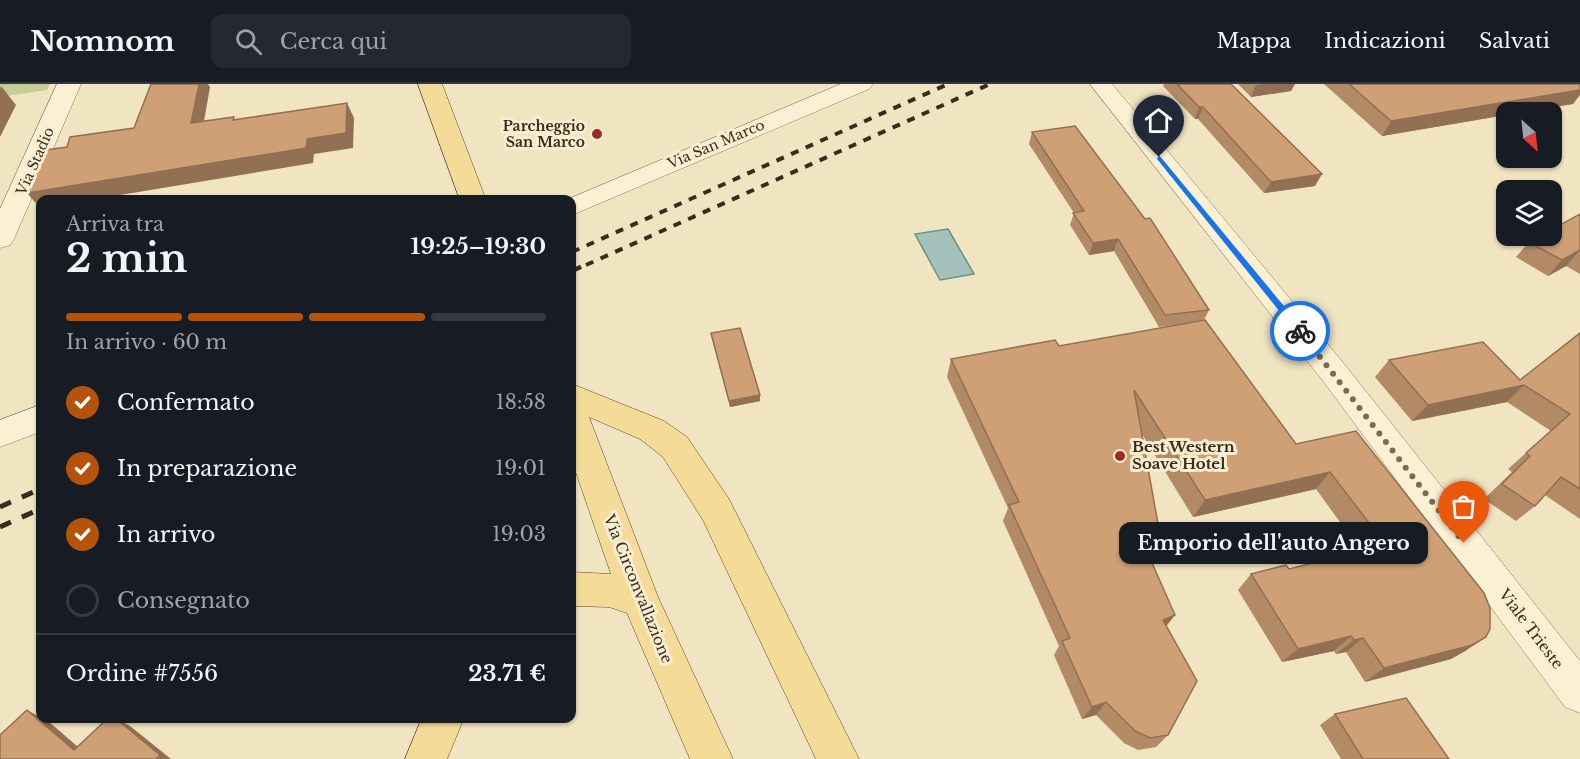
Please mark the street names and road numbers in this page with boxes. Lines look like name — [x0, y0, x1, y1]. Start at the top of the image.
street label: Via San Marco — [664, 115, 767, 173]
street label: Via Stadio — [12, 124, 58, 199]
street label: Via Circonvallazione — [600, 511, 677, 666]
street label: Viale Trieste — [1495, 584, 1568, 672]

